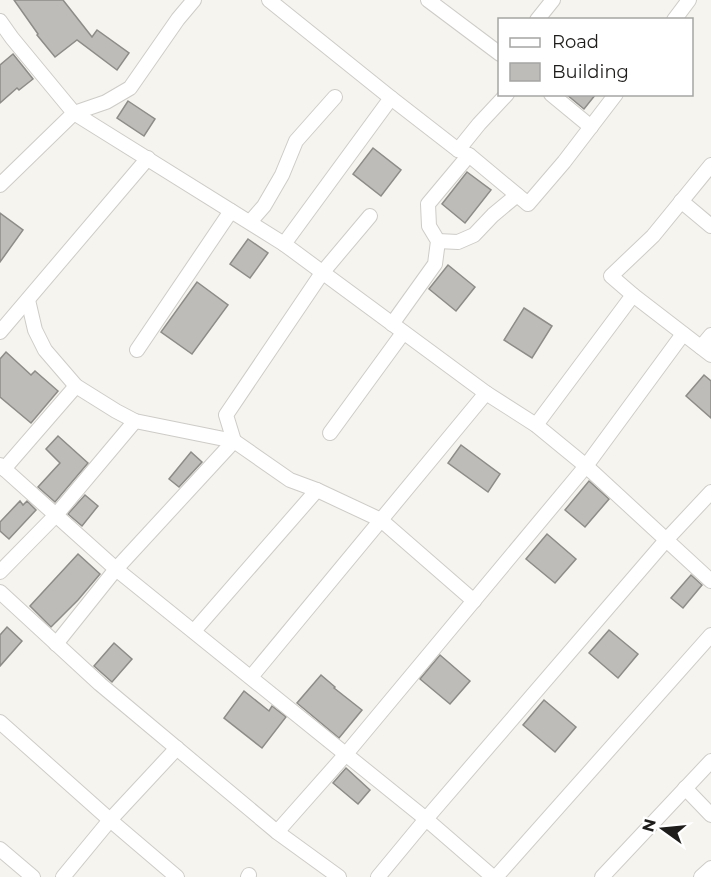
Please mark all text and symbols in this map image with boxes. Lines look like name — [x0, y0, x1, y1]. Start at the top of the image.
legend — [498, 18, 693, 96]
text: Road — [552, 31, 599, 53]
text: Building — [552, 61, 629, 83]
north arrow — [633, 799, 693, 859]
text: N — [638, 817, 660, 834]

